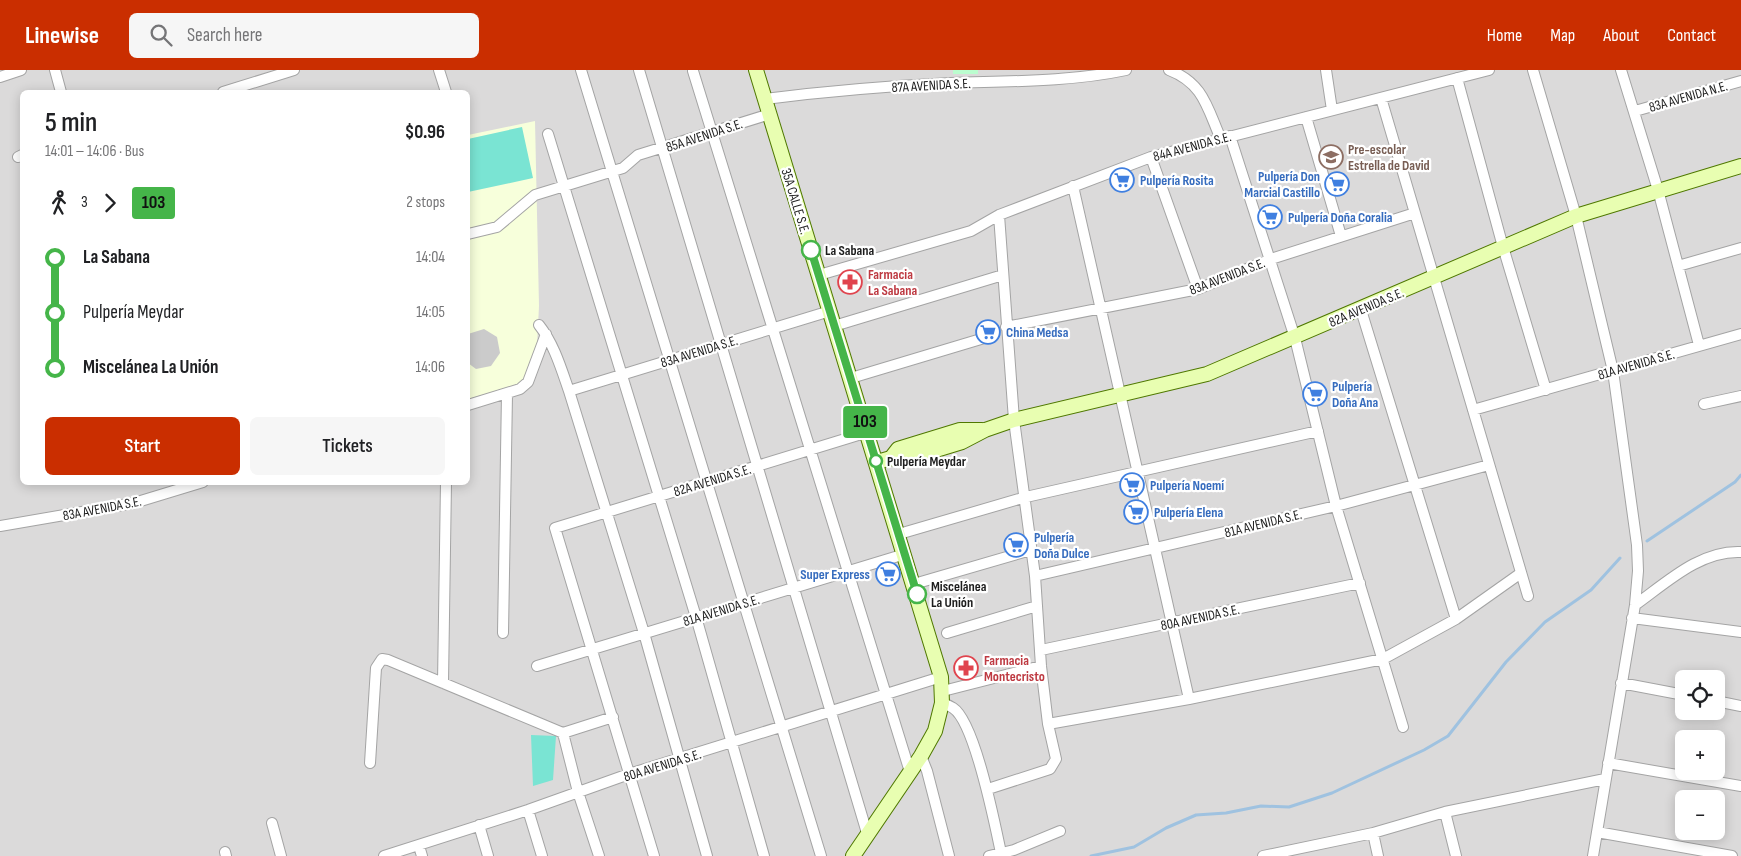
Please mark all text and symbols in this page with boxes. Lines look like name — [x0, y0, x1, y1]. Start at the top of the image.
search box — [129, 13, 479, 58]
text: Linewise — [25, 21, 99, 50]
icon: search — [147, 21, 175, 49]
text: Search here — [187, 24, 263, 47]
text: Home — [1487, 25, 1522, 46]
text: Map — [1550, 25, 1575, 46]
text: About — [1603, 25, 1639, 46]
text: Contact — [1667, 25, 1716, 46]
street label: 87A AVENIDA S.E. — [891, 75, 971, 96]
street label: 83A AVENIDA N.E. — [1647, 77, 1729, 116]
text: 5 min — [45, 106, 97, 139]
street label: 85A AVENIDA S.E. — [664, 115, 745, 156]
text: $0.96 — [405, 121, 445, 144]
street label: 84A AVENIDA S.E. — [1151, 128, 1233, 165]
place label: Pre-escolar Estrella de David — [1348, 141, 1430, 174]
text: 14:01 – 14:06 · Bus — [45, 142, 144, 161]
school or university icon: Pre-escolar Estrella de David — [1318, 144, 1344, 170]
street label: 35A CALLE S.E. — [777, 166, 814, 236]
supermarket icon: Pulpería Rosita — [1109, 167, 1135, 193]
place label: Pulpería Don Marcial Castillo — [1244, 168, 1320, 201]
supermarket icon: Pulpería Don Marcial Castillo — [1324, 171, 1350, 197]
place label: Pulpería Rosita — [1140, 172, 1214, 189]
icon: walk — [45, 189, 73, 217]
icon: forward — [96, 189, 124, 217]
text: 103 — [142, 192, 165, 213]
text: 3 — [81, 193, 88, 212]
text: 2 stops — [406, 193, 445, 212]
supermarket icon: Pulpería Doña Coralia — [1257, 204, 1283, 230]
place label: Pulpería Doña Coralia — [1288, 209, 1393, 226]
marker: La Sabana — [801, 240, 821, 260]
place label: La Sabana — [825, 242, 875, 259]
text: La Sabana — [83, 246, 150, 269]
text: 14:04 — [416, 248, 445, 267]
street label: 83A AVENIDA S.E. — [1187, 254, 1267, 299]
place label: Farmacia La Sabana — [868, 266, 918, 299]
pharmacy icon: Farmacia La Sabana — [837, 269, 863, 295]
street label: 82A AVENIDA S.E. — [1326, 284, 1406, 331]
text: Pulpería Meydar — [83, 301, 184, 324]
text: 14:05 — [416, 303, 445, 322]
supermarket icon: China Medsa — [975, 319, 1001, 345]
place label: China Medsa — [1006, 324, 1069, 341]
street label: 83A AVENIDA S.E. — [658, 332, 740, 371]
street label: 81A AVENIDA S.E. — [1596, 345, 1676, 384]
text: Miscelánea La Unión — [83, 356, 218, 379]
text: 14:06 — [416, 358, 445, 377]
place label: Pulpería Doña Ana — [1332, 378, 1379, 411]
supermarket icon: Pulpería Doña Ana — [1302, 381, 1328, 407]
line badge: 103 — [836, 406, 894, 438]
text: 103 — [853, 411, 877, 432]
button: Start — [45, 417, 240, 475]
button: Tickets — [250, 417, 445, 475]
place label: Pulpería Meydar — [887, 453, 967, 470]
marker: Pulpería Meydar — [869, 454, 883, 468]
street label: 82A AVENIDA S.E. — [671, 461, 753, 500]
supermarket icon: Pulpería Noemí — [1119, 472, 1145, 498]
place label: Pulpería Noemí — [1150, 477, 1224, 494]
street label: 83A AVENIDA S.E. — [61, 493, 143, 524]
supermarket icon: Pulpería Elena — [1123, 499, 1149, 525]
place label: Pulpería Elena — [1154, 504, 1224, 521]
street label: 81A AVENIDA S.E. — [1223, 506, 1304, 541]
place label: Pulpería Doña Dulce — [1034, 529, 1090, 562]
supermarket icon: Pulpería Doña Dulce — [1003, 532, 1029, 558]
supermarket icon: Super Express — [875, 561, 901, 587]
place label: Super Express — [800, 566, 870, 583]
place label: Miscelánea La Unión — [931, 578, 987, 611]
marker: Miscelánea La Unión — [907, 584, 927, 604]
street label: 81A AVENIDA S.E. — [681, 591, 761, 630]
street label: 80A AVENIDA S.E. — [1159, 601, 1241, 634]
place label: Farmacia Montecristo — [984, 652, 1045, 685]
pharmacy icon: Farmacia Montecristo — [953, 655, 979, 681]
map controls — [1675, 670, 1725, 840]
button: locate — [1675, 670, 1725, 720]
button: + — [1675, 730, 1725, 780]
street label: 80A AVENIDA S.E. — [621, 746, 703, 785]
button: − — [1675, 790, 1725, 840]

